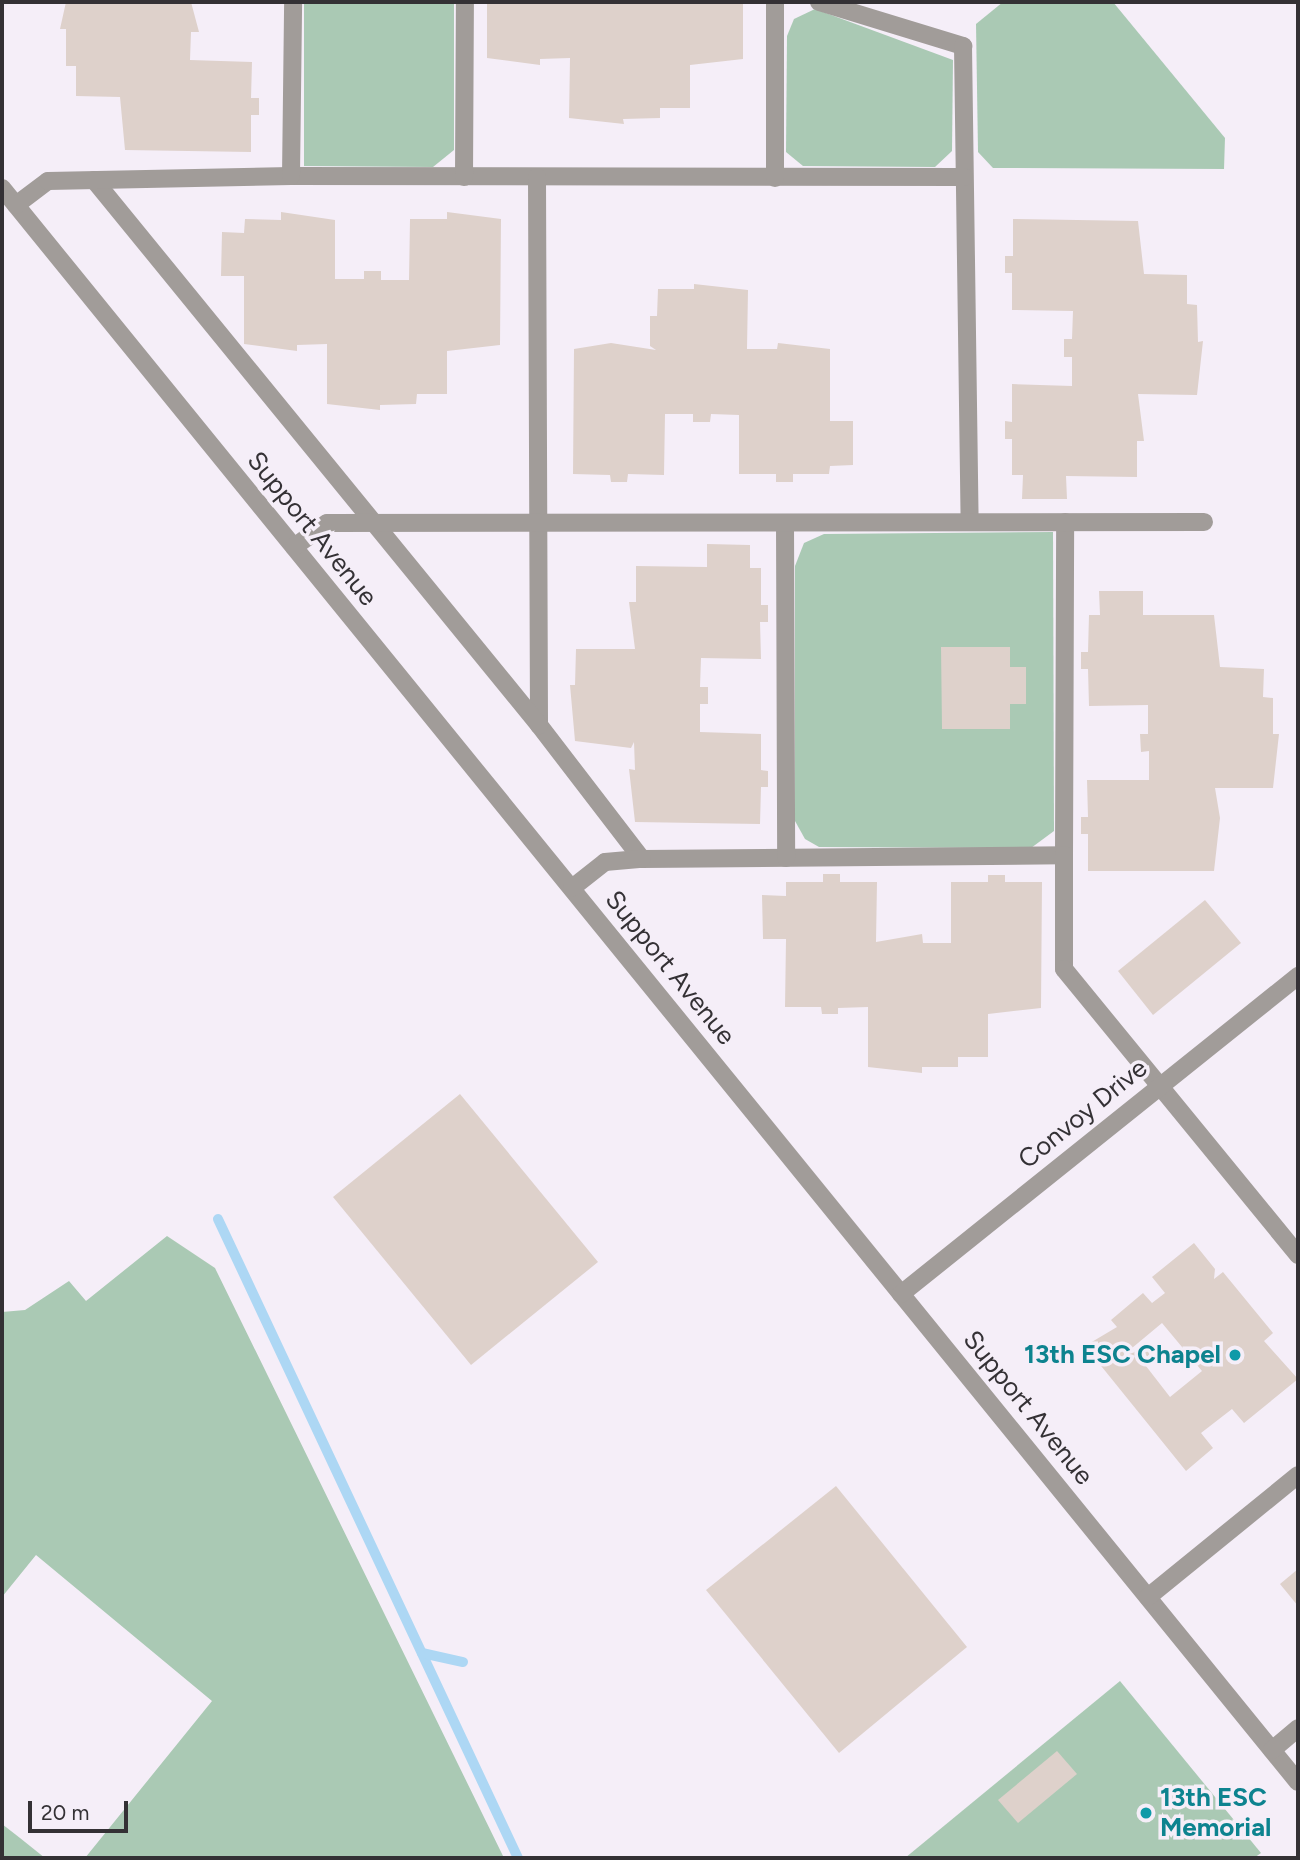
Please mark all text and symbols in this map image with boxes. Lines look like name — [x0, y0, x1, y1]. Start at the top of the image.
street label: Support Avenue — [240, 446, 384, 612]
street label: Support Avenue — [598, 885, 742, 1051]
street label: Convoy Drive — [1012, 1053, 1154, 1175]
street label: Support Avenue — [956, 1325, 1100, 1491]
place label: 13th ESC Chapel — [1024, 1339, 1221, 1371]
marker: 13th ESC Chapel — [1227, 1347, 1243, 1363]
place label: 13th ESC Memorial — [1160, 1782, 1271, 1843]
scale bar — [32, 1786, 131, 1830]
text: 20 m — [41, 1800, 89, 1825]
marker: 13th ESC Memorial — [1138, 1805, 1154, 1821]

